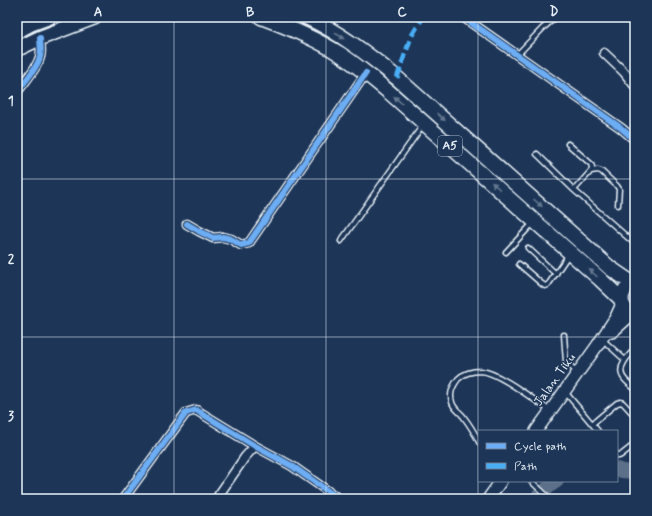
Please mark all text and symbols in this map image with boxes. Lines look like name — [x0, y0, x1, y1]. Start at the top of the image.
text: A — [94, 4, 102, 21]
text: B — [246, 4, 255, 21]
text: C — [397, 4, 407, 21]
text: D — [550, 4, 559, 21]
one-way arrow — [334, 32, 346, 39]
text: 1 — [8, 93, 14, 110]
one-way arrow — [394, 96, 403, 105]
one-way arrow — [436, 112, 446, 122]
road number: A5 — [438, 136, 462, 156]
one-way arrow — [490, 182, 501, 191]
one-way arrow — [533, 199, 543, 208]
text: 2 — [8, 251, 15, 268]
one-way arrow — [588, 268, 598, 277]
street label: Jalan Tiku — [530, 350, 580, 410]
text: 3 — [8, 408, 14, 425]
legend — [478, 430, 618, 482]
text: Cycle path — [514, 439, 566, 455]
text: Path — [514, 459, 537, 475]

